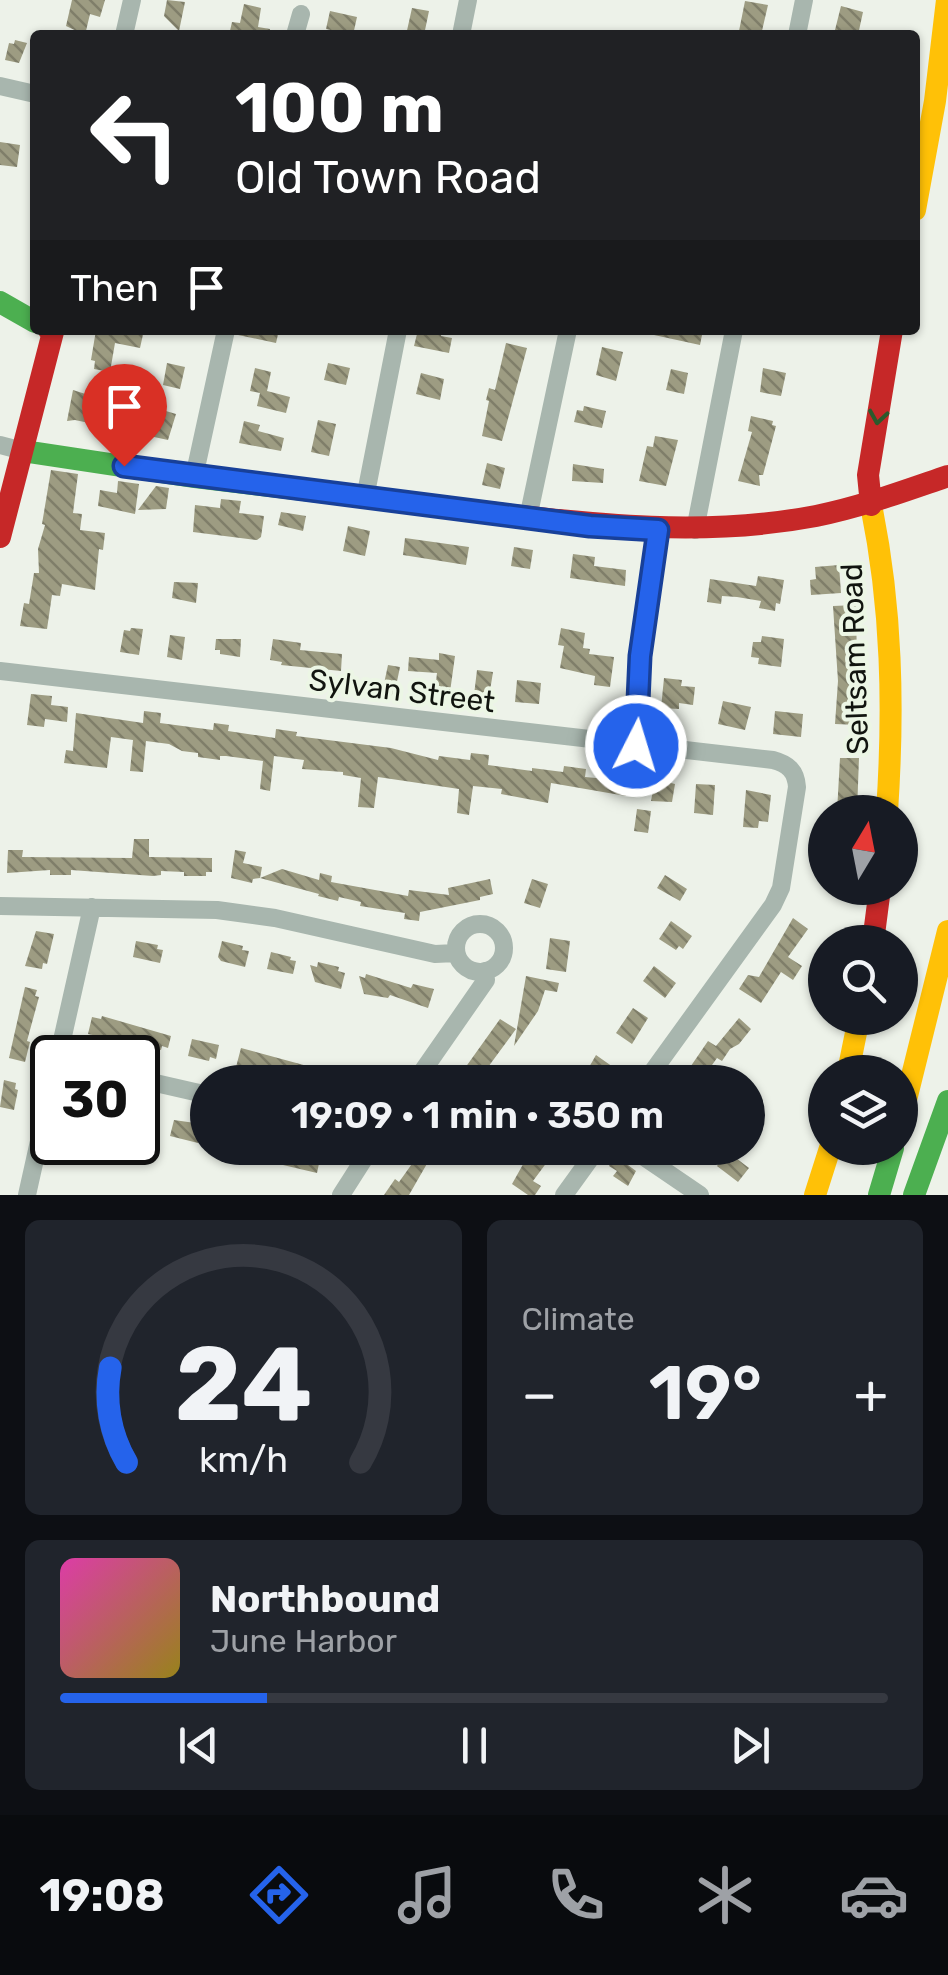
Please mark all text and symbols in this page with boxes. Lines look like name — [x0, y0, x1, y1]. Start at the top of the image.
text: 100 m — [235, 67, 444, 150]
icon: left — [70, 70, 200, 200]
text: Old Town Road — [235, 151, 541, 204]
icon: arrive — [179, 260, 234, 315]
text: Then — [70, 265, 159, 311]
pin — [82, 364, 167, 467]
icon: arrive — [97, 379, 152, 434]
one-way arrow — [868, 409, 889, 426]
street label: Seltsam Road — [834, 563, 876, 755]
street label: Sylvan Street — [307, 662, 497, 720]
position arrow — [584, 694, 688, 798]
north arrow — [808, 795, 918, 905]
map controls — [808, 795, 918, 1165]
button: search — [808, 925, 918, 1035]
speed limit sign: 30 — [30, 1035, 160, 1165]
button: layers — [808, 1055, 918, 1165]
text: 19:09 · 1 min · 350 m — [291, 1092, 664, 1138]
text: Climate — [522, 1300, 635, 1338]
text: 24 — [174, 1323, 312, 1446]
text: 19° — [649, 1349, 762, 1438]
text: − — [522, 1362, 557, 1427]
text: + — [854, 1362, 888, 1427]
text: km/h — [199, 1439, 288, 1481]
text: Northbound — [210, 1576, 440, 1622]
text: June Harbor — [210, 1622, 397, 1660]
icon: previous — [171, 1718, 226, 1773]
icon: pause — [447, 1718, 502, 1773]
icon: next — [723, 1718, 778, 1773]
icon: directions — [244, 1860, 314, 1930]
icon: music — [392, 1860, 462, 1930]
icon: phone — [541, 1860, 611, 1930]
icon: climate — [690, 1860, 760, 1930]
icon: car — [839, 1860, 909, 1930]
text: 19:08 — [39, 1869, 165, 1922]

